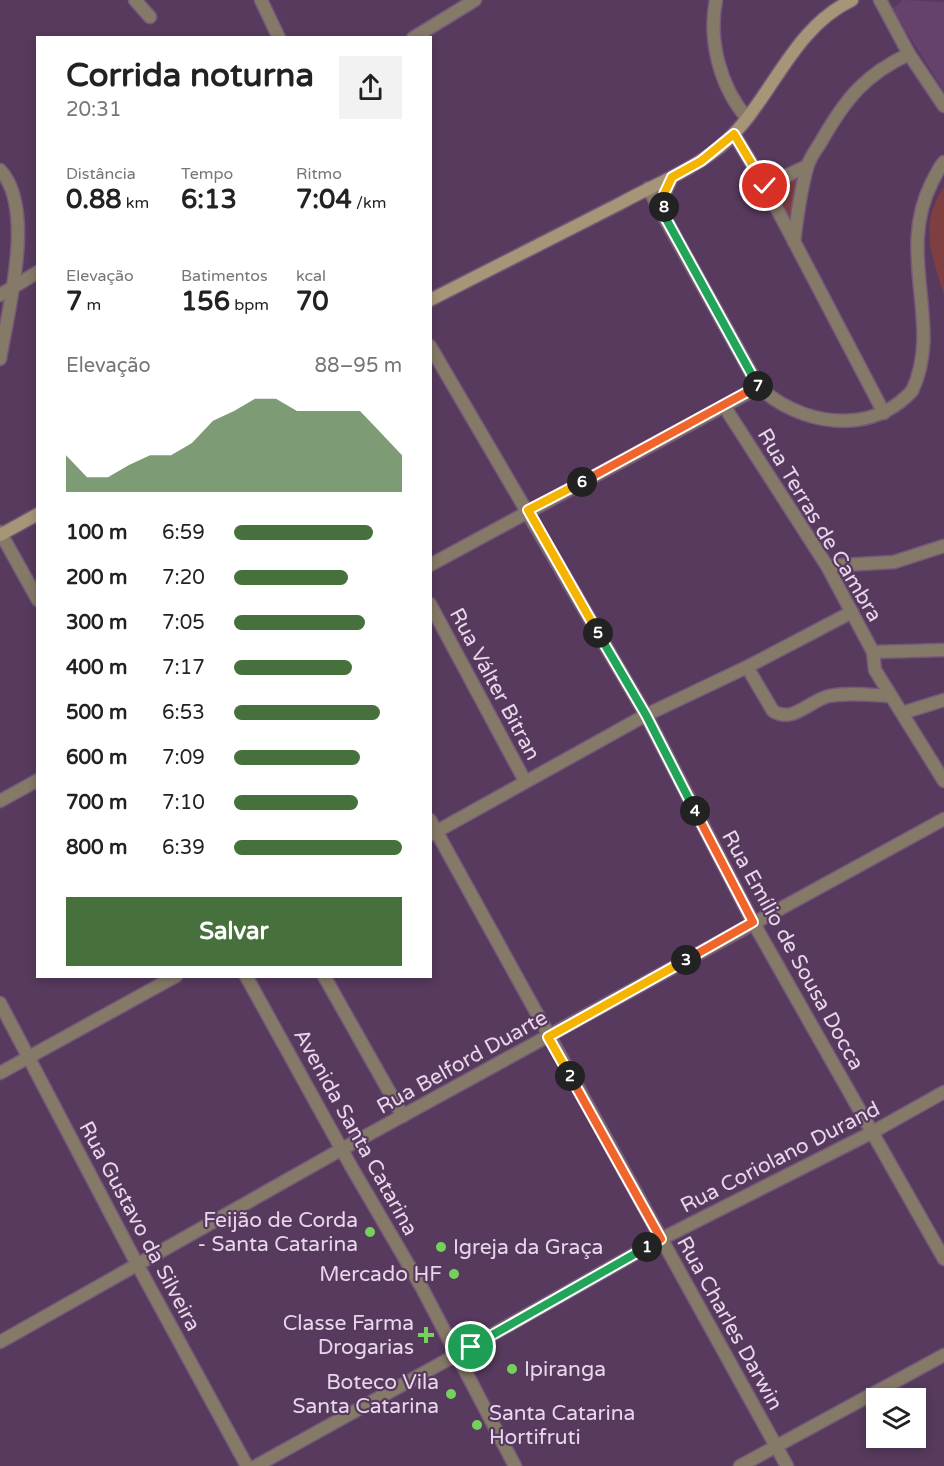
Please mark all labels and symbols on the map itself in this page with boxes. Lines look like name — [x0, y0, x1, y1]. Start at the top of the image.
pin — [739, 160, 790, 211]
pin: 8 — [649, 192, 679, 222]
pin: 7 — [743, 371, 773, 401]
street label: Rua Terras de Cambra — [752, 424, 887, 626]
pin: 6 — [567, 467, 597, 497]
street label: Rua Válter Bitran — [444, 604, 545, 765]
pin: 5 — [583, 618, 613, 648]
pin: 4 — [680, 796, 710, 826]
street label: Rua Emílio de Sousa Docca — [716, 826, 869, 1074]
pin: 3 — [671, 945, 701, 975]
street label: Rua Belford Duarte — [373, 1005, 552, 1120]
street label: Avenida Santa Catarina — [288, 1024, 423, 1240]
pin: 2 — [555, 1061, 585, 1091]
street label: Rua Coriolano Durand — [676, 1096, 884, 1219]
street label: Rua Gustavo da Silveira — [74, 1117, 206, 1335]
place label: Feijão de Corda - Santa Catarina — [198, 1208, 358, 1257]
marker: Feijão de Corda - Santa Catarina — [363, 1225, 377, 1239]
pin: 1 — [632, 1232, 662, 1262]
street label: Rua Charles Darwin — [671, 1232, 788, 1415]
place label: Igreja da Graça — [453, 1235, 603, 1260]
marker: Igreja da Graça — [434, 1240, 448, 1254]
place label: Mercado HF — [319, 1262, 442, 1287]
marker: Mercado HF — [447, 1267, 461, 1281]
place label: Classe Farma Drogarias — [283, 1311, 414, 1360]
pin — [445, 1321, 496, 1372]
marker: Classe Farma Drogarias — [419, 1328, 433, 1342]
place label: Ipiranga — [524, 1357, 606, 1382]
marker: Ipiranga — [505, 1362, 519, 1376]
place label: Boteco Vila Santa Catarina — [293, 1370, 439, 1419]
marker: Boteco Vila Santa Catarina — [444, 1387, 458, 1401]
place label: Santa Catarina Hortifruti — [489, 1401, 635, 1450]
marker: Santa Catarina Hortifruti — [470, 1418, 484, 1432]

